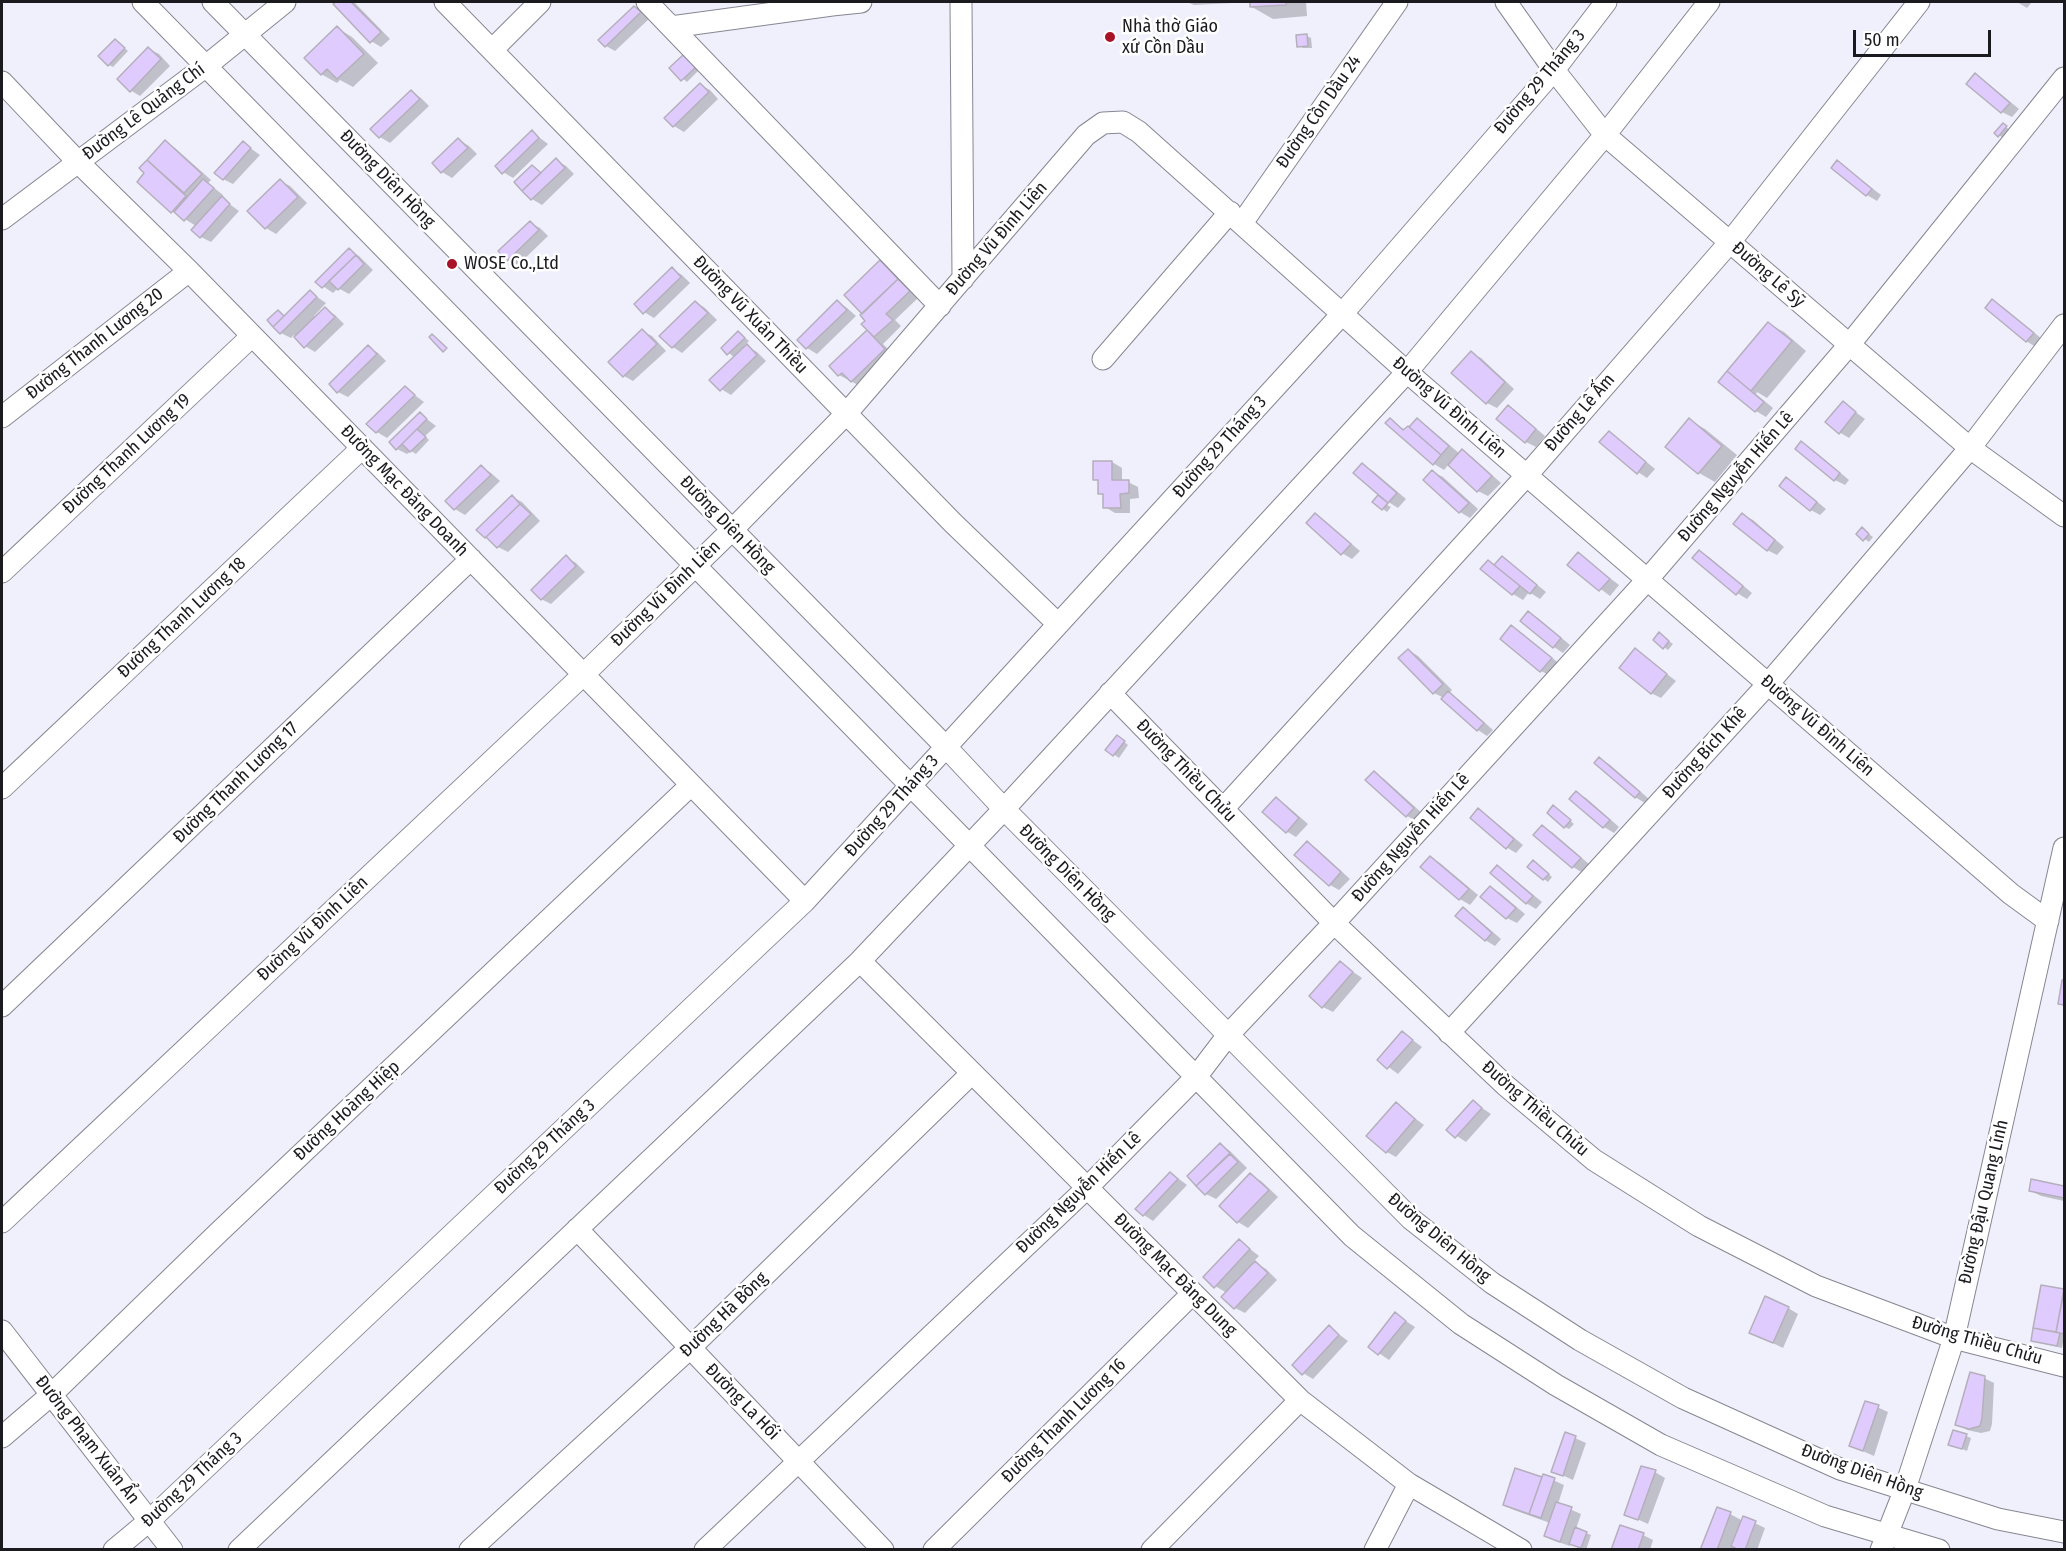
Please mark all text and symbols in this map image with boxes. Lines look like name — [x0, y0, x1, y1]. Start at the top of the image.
place label: Nhà thờ Giáo xứ Cồn Dầu — [1122, 16, 1218, 58]
scale bar — [1856, 18, 1994, 56]
street label: Đường 29 Tháng 3 — [1490, 25, 1590, 139]
text: 50 m — [1864, 29, 1900, 51]
marker: Nhà thờ Giáo xứ Cồn Dầu — [1103, 30, 1117, 44]
street label: Đường Cồn Dầu 24 — [1272, 51, 1366, 173]
street label: Đường Lê Quảng Chí — [79, 59, 209, 165]
street label: Đường Diên Hồng — [335, 125, 439, 233]
street label: Đường Vũ Đình Liên — [942, 178, 1052, 300]
street label: Đường Lê Sỹ — [1727, 237, 1809, 313]
street label: Đường Vũ Xuân Thiều — [688, 251, 812, 379]
place label: WOSE Co.,Ltd — [464, 253, 559, 275]
marker: WOSE Co.,Ltd — [445, 257, 459, 271]
street label: Đường Thanh Lương 20 — [22, 284, 168, 404]
street label: Đường Vũ Đình Liên — [1388, 353, 1510, 463]
street label: Đường Lê Ấm — [1540, 370, 1620, 456]
street label: Đường Thanh Lương 19 — [59, 389, 195, 519]
street label: Đường 29 Tháng 3 — [1169, 392, 1271, 502]
street label: Đường Nguyễn Hiến Lê — [1673, 407, 1799, 547]
street label: Đường Mạc Đăng Doanh — [336, 421, 472, 561]
street label: Đường Diên Hồng — [675, 471, 779, 579]
street label: Đường Vũ Đình Liên — [607, 536, 725, 652]
street label: Đường Thanh Lương 18 — [113, 553, 251, 683]
street label: Đường Vũ Đình Liên — [1756, 671, 1878, 781]
street label: Đường Bích Khê — [1658, 703, 1752, 803]
street label: Đường Thiều Chửu — [1131, 715, 1241, 827]
street label: Đường Thanh Lương 17 — [169, 718, 303, 848]
street label: Đường 29 Tháng 3 — [841, 751, 943, 861]
street label: Đường Nguyễn Hiến Lê — [1347, 769, 1475, 907]
street label: Đường Diên Hồng — [1014, 820, 1120, 926]
street label: Đường Vũ Đình Liên — [253, 872, 373, 986]
street label: Đường Hoàng Hiệp — [289, 1056, 405, 1166]
street label: Đường Thiều Chửu — [1477, 1057, 1593, 1161]
street label: Đường 29 Tháng 3 — [490, 1095, 600, 1199]
street label: Đường Đậu Quang Lĩnh — [1955, 1118, 2013, 1286]
street label: Đường Nguyễn Hiến Lê — [1012, 1128, 1146, 1258]
street label: Đường Diên Hồng — [1383, 1189, 1495, 1287]
street label: Đường Mạc Đăng Dung — [1109, 1209, 1241, 1341]
street label: Đường Hà Bồng — [676, 1268, 772, 1362]
street label: Đường Thiều Chửu — [1909, 1312, 2045, 1370]
street label: Đường Thanh Lương 16 — [997, 1354, 1131, 1488]
street label: Đường La Hối — [700, 1359, 784, 1445]
street label: Đường Phạm Xuân Ẩn — [30, 1371, 144, 1509]
street label: Đường 29 Tháng 3 — [137, 1428, 247, 1532]
street label: Đường Diên Hồng — [1798, 1440, 1926, 1504]

